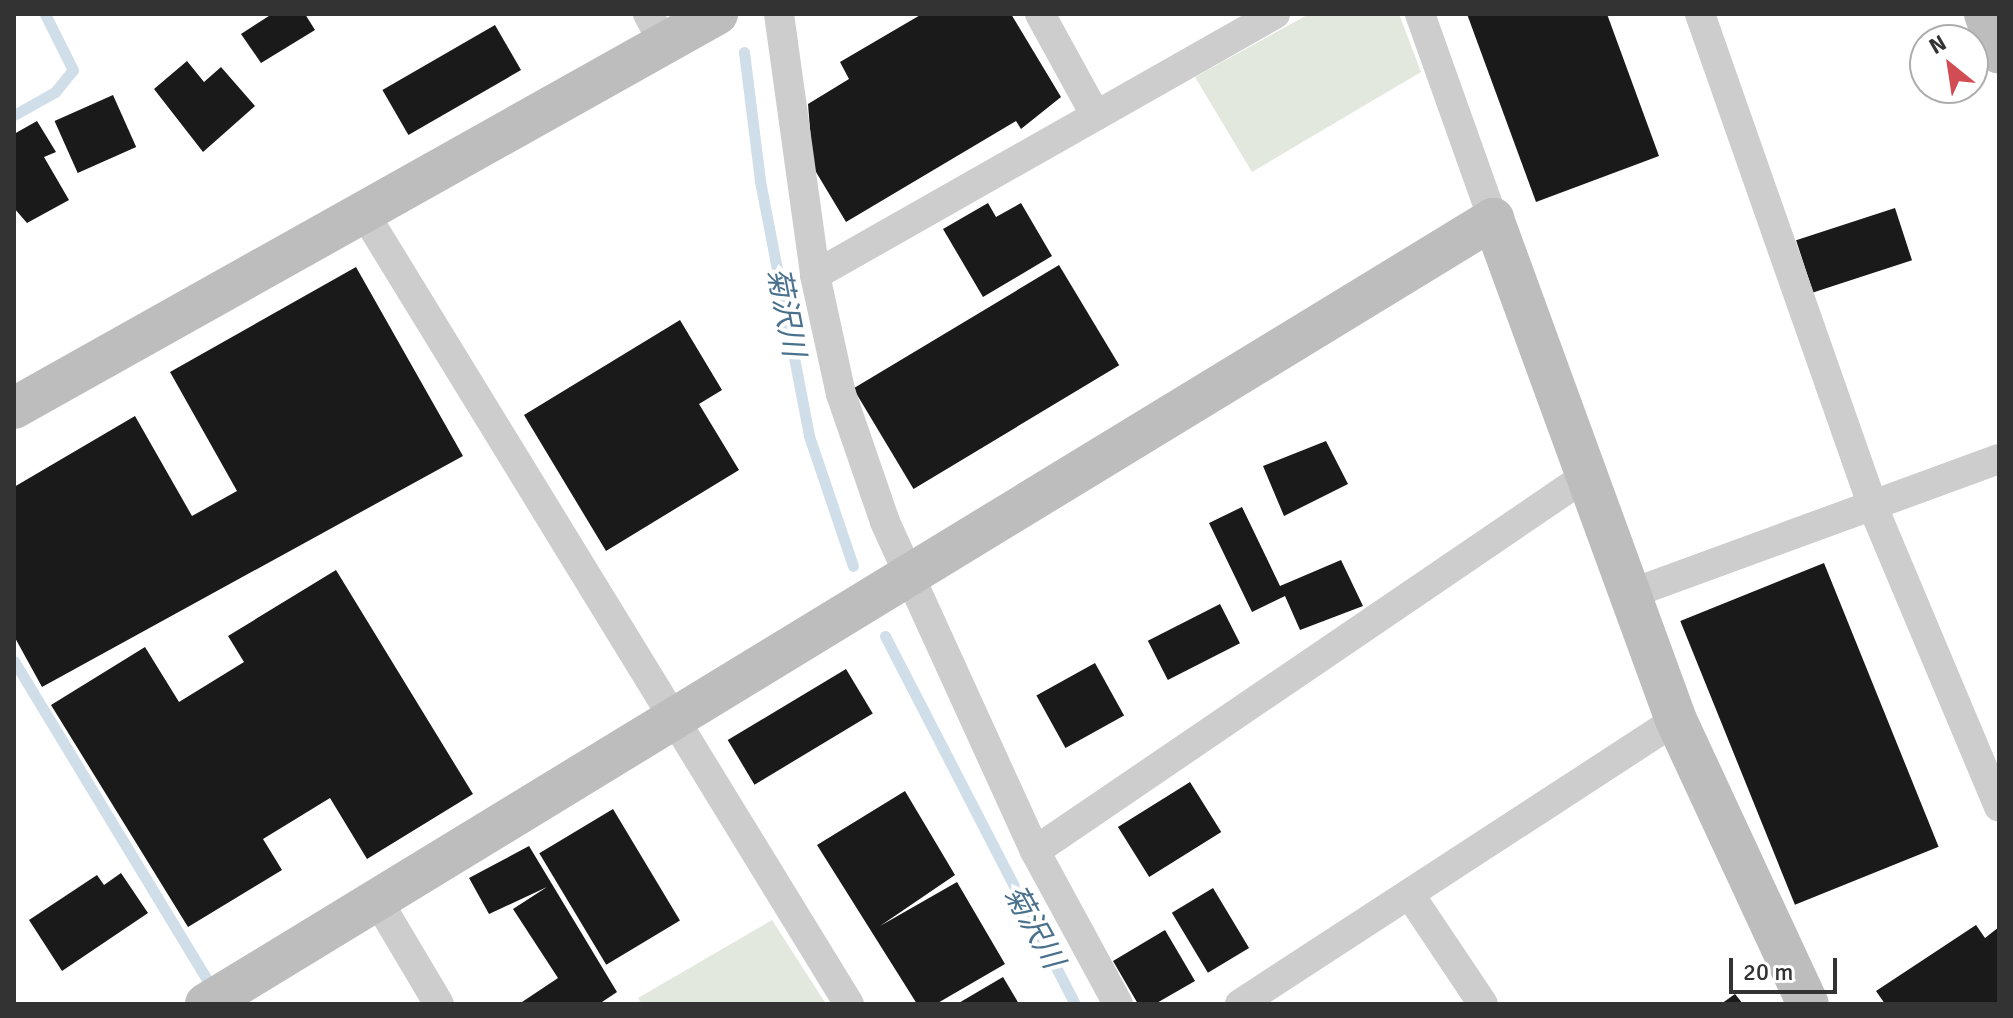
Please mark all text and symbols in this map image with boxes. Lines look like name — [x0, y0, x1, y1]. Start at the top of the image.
north arrow — [1909, 24, 1989, 104]
text: N — [1924, 29, 1951, 60]
water label: 菊沢川 — [759, 264, 811, 360]
water label: 菊沢川 — [995, 879, 1071, 975]
scale bar — [1733, 942, 1841, 992]
text: 20 m — [1743, 957, 1793, 987]

